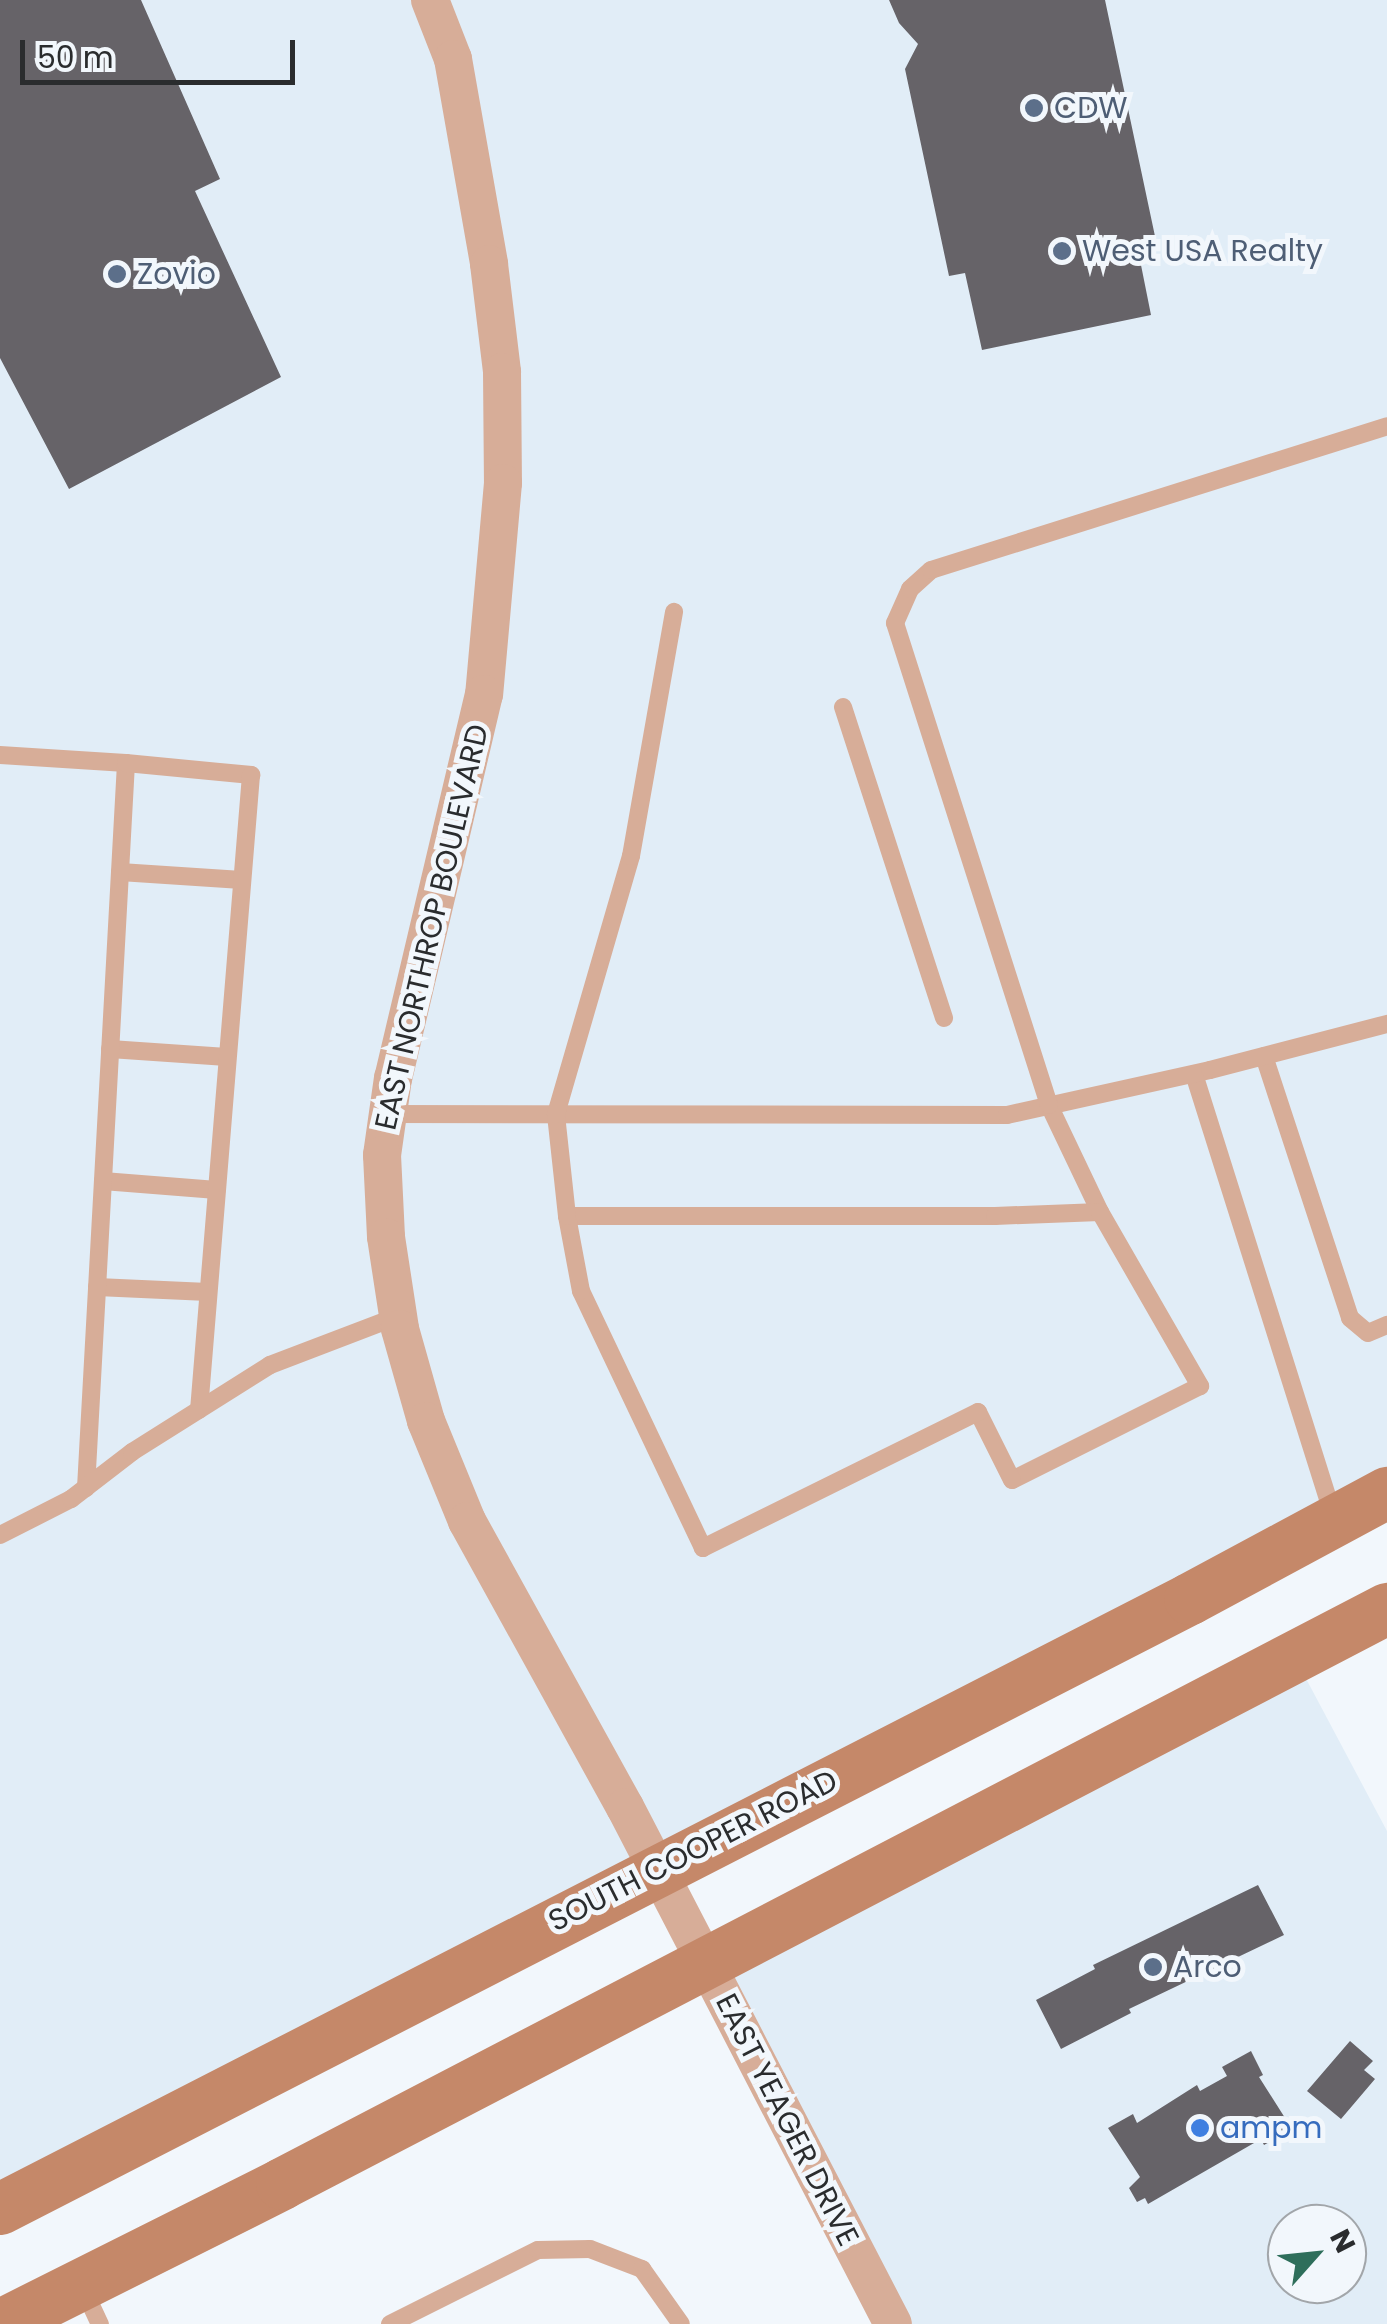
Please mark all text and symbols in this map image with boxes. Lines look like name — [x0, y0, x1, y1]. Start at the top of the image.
scale bar — [25, 20, 300, 82]
text: 50 m — [37, 36, 114, 79]
place label: CDW — [1054, 90, 1128, 126]
marker: CDW — [1023, 97, 1045, 119]
place label: West USA Realty — [1082, 233, 1323, 269]
marker: West USA Realty — [1051, 240, 1073, 262]
place label: Zovio — [137, 256, 216, 292]
marker: Zovio — [106, 263, 128, 285]
street label: EAST NORTHROP BOULEVARD — [368, 721, 496, 1133]
street label: SOUTH COOPER ROAD — [543, 1763, 843, 1939]
place label: Arco — [1173, 1949, 1242, 1985]
marker: Arco — [1142, 1956, 1164, 1978]
street label: EAST YEAGER DRIVE — [708, 1988, 866, 2252]
place label: ampm — [1220, 2110, 1322, 2146]
marker: ampm — [1189, 2117, 1211, 2139]
north arrow — [1267, 2204, 1367, 2304]
text: N — [1320, 2223, 1365, 2259]

